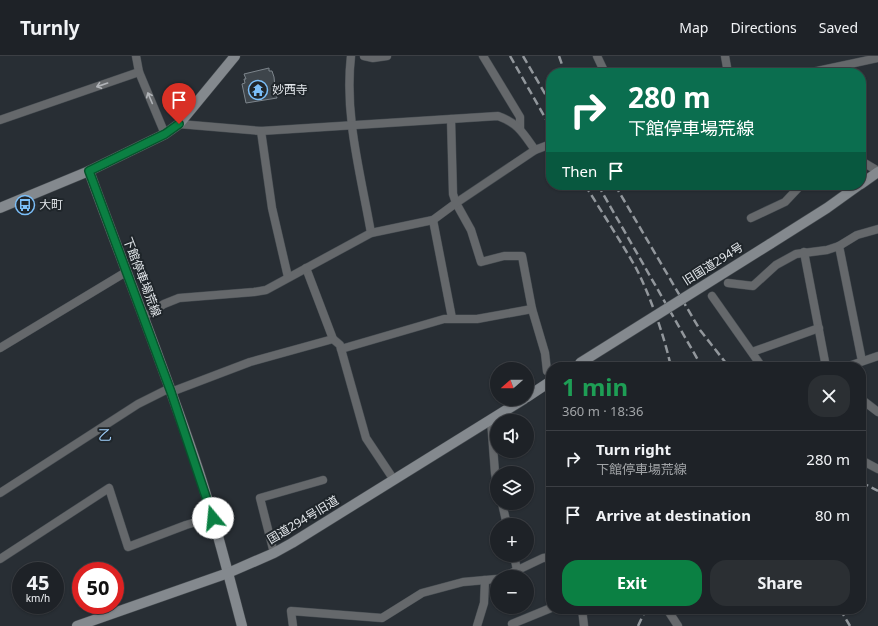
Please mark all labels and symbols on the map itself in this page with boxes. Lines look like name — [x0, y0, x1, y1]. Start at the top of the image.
temple icon: 妙西寺 — [247, 79, 269, 101]
one-way arrow — [97, 81, 109, 89]
place label: 妙西寺 — [272, 81, 308, 98]
pin — [162, 83, 196, 124]
one-way arrow — [146, 93, 154, 105]
bus stop icon: 大町 — [14, 194, 36, 216]
place label: 大町 — [39, 196, 63, 213]
street label: 下館停車場荒線 — [119, 235, 165, 319]
street label: 旧国道294号 — [679, 238, 746, 289]
north arrow — [490, 362, 534, 406]
district label: 乙 — [98, 425, 112, 444]
street label: 国道294号旧道 — [264, 492, 342, 548]
position arrow — [192, 497, 234, 539]
speed limit sign: 50 — [72, 562, 124, 614]

